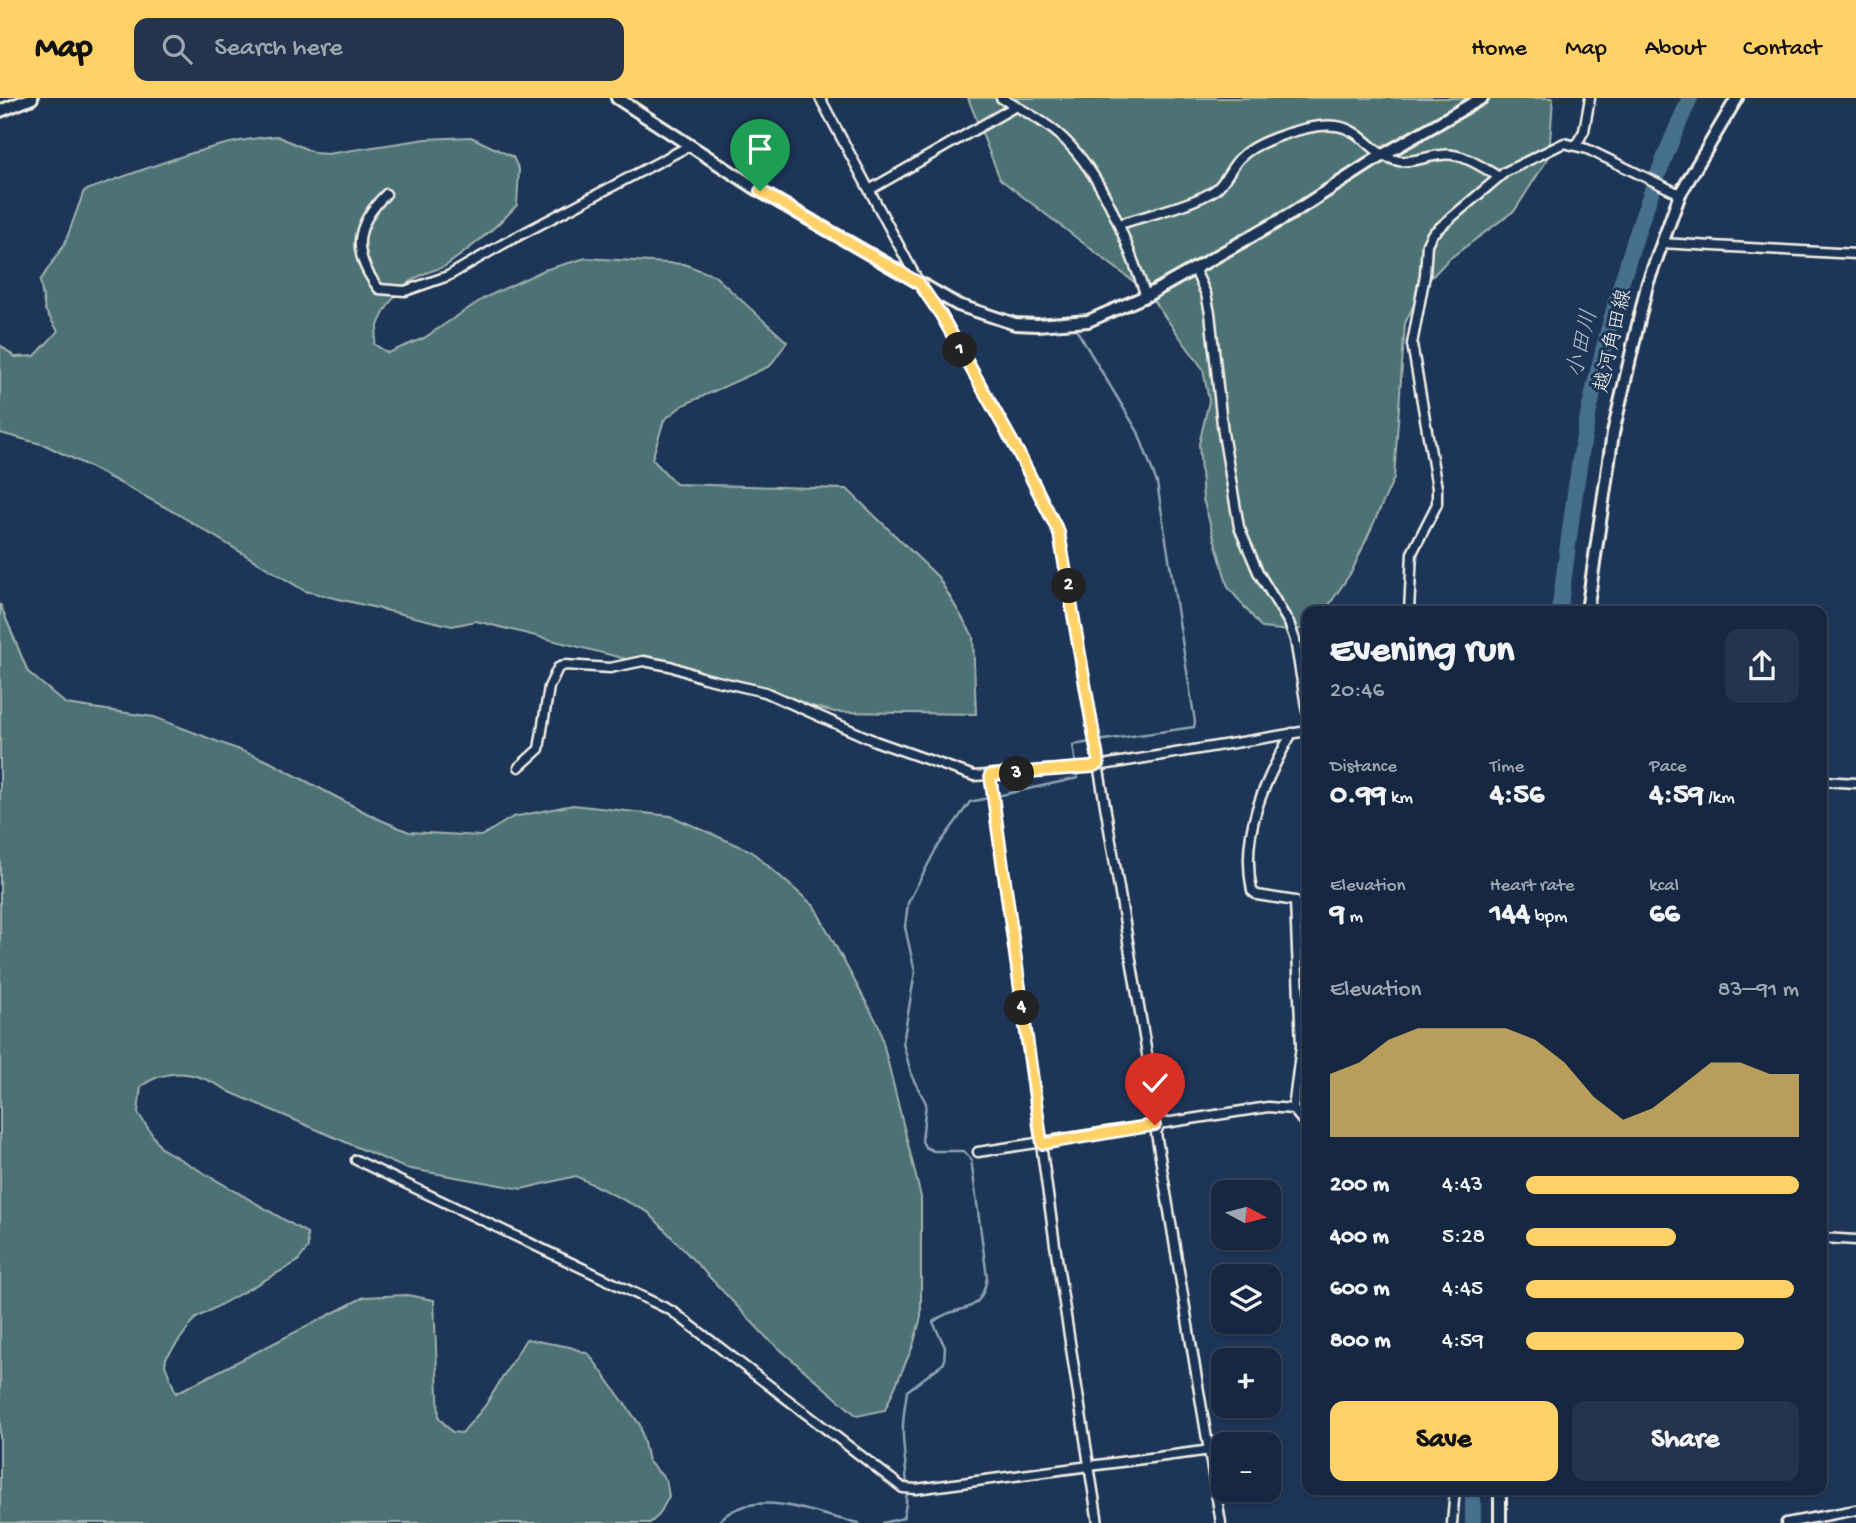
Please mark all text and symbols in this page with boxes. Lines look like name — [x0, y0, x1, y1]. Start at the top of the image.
search box — [134, 18, 624, 81]
text: Map — [35, 30, 92, 68]
icon: search — [158, 30, 196, 68]
text: Search here — [214, 34, 343, 65]
text: Home — [1471, 35, 1527, 64]
text: Map — [1565, 35, 1607, 64]
text: About — [1645, 35, 1705, 64]
text: Contact — [1743, 35, 1821, 64]
pin — [730, 119, 790, 191]
icon: arrive — [741, 130, 779, 168]
street label: 越河角田線 — [1589, 287, 1639, 395]
water label: 小田川 — [1562, 307, 1605, 381]
pin: 1 — [942, 332, 978, 368]
text: 1 — [956, 338, 963, 361]
pin: 2 — [1052, 568, 1086, 603]
text: 2 — [1064, 574, 1073, 597]
button: share — [1725, 629, 1799, 703]
text: Evening run — [1330, 630, 1514, 674]
text: 20:46 — [1330, 678, 1384, 705]
pin: 3 — [1000, 756, 1034, 792]
text: Distance — [1330, 756, 1397, 779]
text: Time — [1490, 756, 1524, 779]
text: Pace — [1649, 756, 1687, 779]
text: 3 — [1012, 762, 1021, 785]
text: 0.99 — [1330, 779, 1387, 814]
text: 4:56 — [1490, 779, 1544, 814]
text: 4:59 — [1649, 779, 1704, 814]
text: km — [1387, 787, 1413, 810]
text: /km — [1704, 787, 1735, 810]
text: Elevation — [1330, 875, 1406, 898]
text: Heart rate — [1490, 875, 1575, 898]
text: kcal — [1649, 875, 1679, 898]
text: 9 — [1330, 898, 1345, 933]
text: 144 — [1490, 898, 1530, 933]
text: 66 — [1649, 898, 1680, 933]
text: m — [1345, 906, 1363, 929]
text: bpm — [1530, 906, 1568, 929]
text: Elevation — [1330, 977, 1421, 1004]
text: 83–91 m — [1718, 977, 1799, 1004]
pin: 4 — [1004, 990, 1040, 1026]
text: 4 — [1017, 996, 1026, 1019]
pin — [1125, 1053, 1185, 1125]
icon: check — [1136, 1064, 1174, 1102]
text: 200 m — [1330, 1172, 1389, 1199]
text: 4:43 — [1442, 1172, 1483, 1199]
north arrow — [1211, 1180, 1281, 1250]
map controls — [1211, 1180, 1281, 1502]
text: 400 m — [1330, 1224, 1389, 1251]
text: 5:28 — [1442, 1224, 1485, 1251]
button: layers — [1211, 1264, 1281, 1334]
text: 600 m — [1330, 1276, 1390, 1303]
text: 4:45 — [1442, 1276, 1483, 1303]
text: 800 m — [1330, 1328, 1391, 1355]
text: 4:59 — [1442, 1328, 1484, 1355]
button: + — [1211, 1348, 1281, 1418]
button: Save — [1330, 1401, 1558, 1481]
button: Share — [1572, 1401, 1799, 1481]
button: − — [1211, 1432, 1281, 1502]

